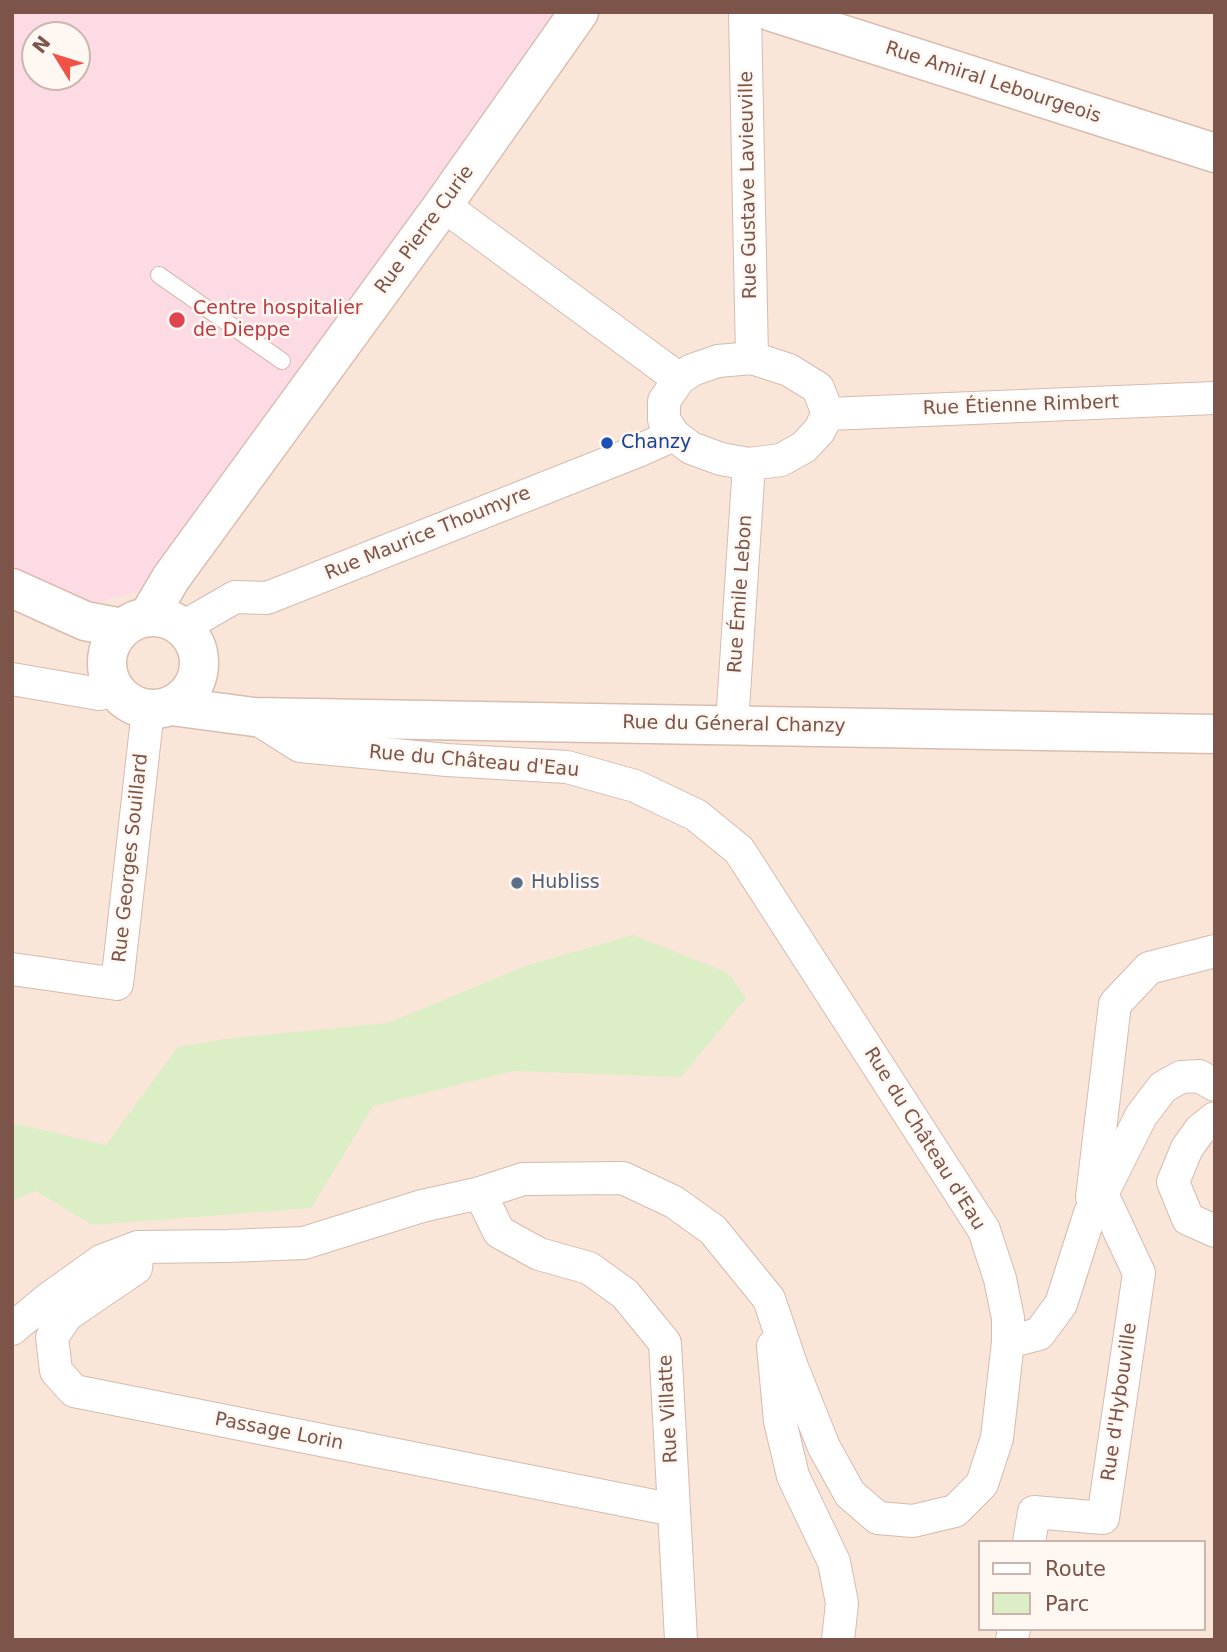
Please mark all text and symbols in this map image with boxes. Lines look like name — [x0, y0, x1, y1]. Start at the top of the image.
north arrow — [21, 21, 91, 91]
text: N — [27, 31, 55, 57]
street label: Rue Amiral Lebourgeois — [882, 37, 1104, 129]
street label: Rue Gustave Lavieuville — [736, 71, 762, 299]
street label: Rue Pierre Curie — [371, 161, 479, 299]
place label: Centre hospitalier de Dieppe — [193, 298, 363, 342]
marker: Centre hospitalier de Dieppe — [167, 310, 187, 330]
street label: Rue Étienne Rimbert — [922, 391, 1120, 421]
place label: Chanzy — [621, 432, 691, 454]
marker: Chanzy — [599, 435, 615, 451]
street label: Rue Maurice Thoumyre — [322, 482, 534, 586]
street label: Rue Émile Lebon — [724, 514, 758, 674]
street label: Rue du Géneral Chanzy — [622, 712, 846, 738]
street label: Rue du Château d'Eau — [368, 741, 580, 783]
street label: Rue Georges Souillard — [109, 752, 153, 964]
place label: Hubliss — [531, 872, 600, 894]
marker: Hubliss — [509, 875, 525, 891]
street label: Rue du Château d'Eau — [858, 1043, 990, 1235]
street label: Rue d'Hybouville — [1098, 1321, 1142, 1483]
street label: Rue Villatte — [655, 1354, 683, 1464]
street label: Passage Lorin — [213, 1408, 345, 1456]
legend — [978, 1540, 1206, 1631]
text: Route — [1045, 1557, 1106, 1581]
text: Parc — [1045, 1592, 1089, 1616]

